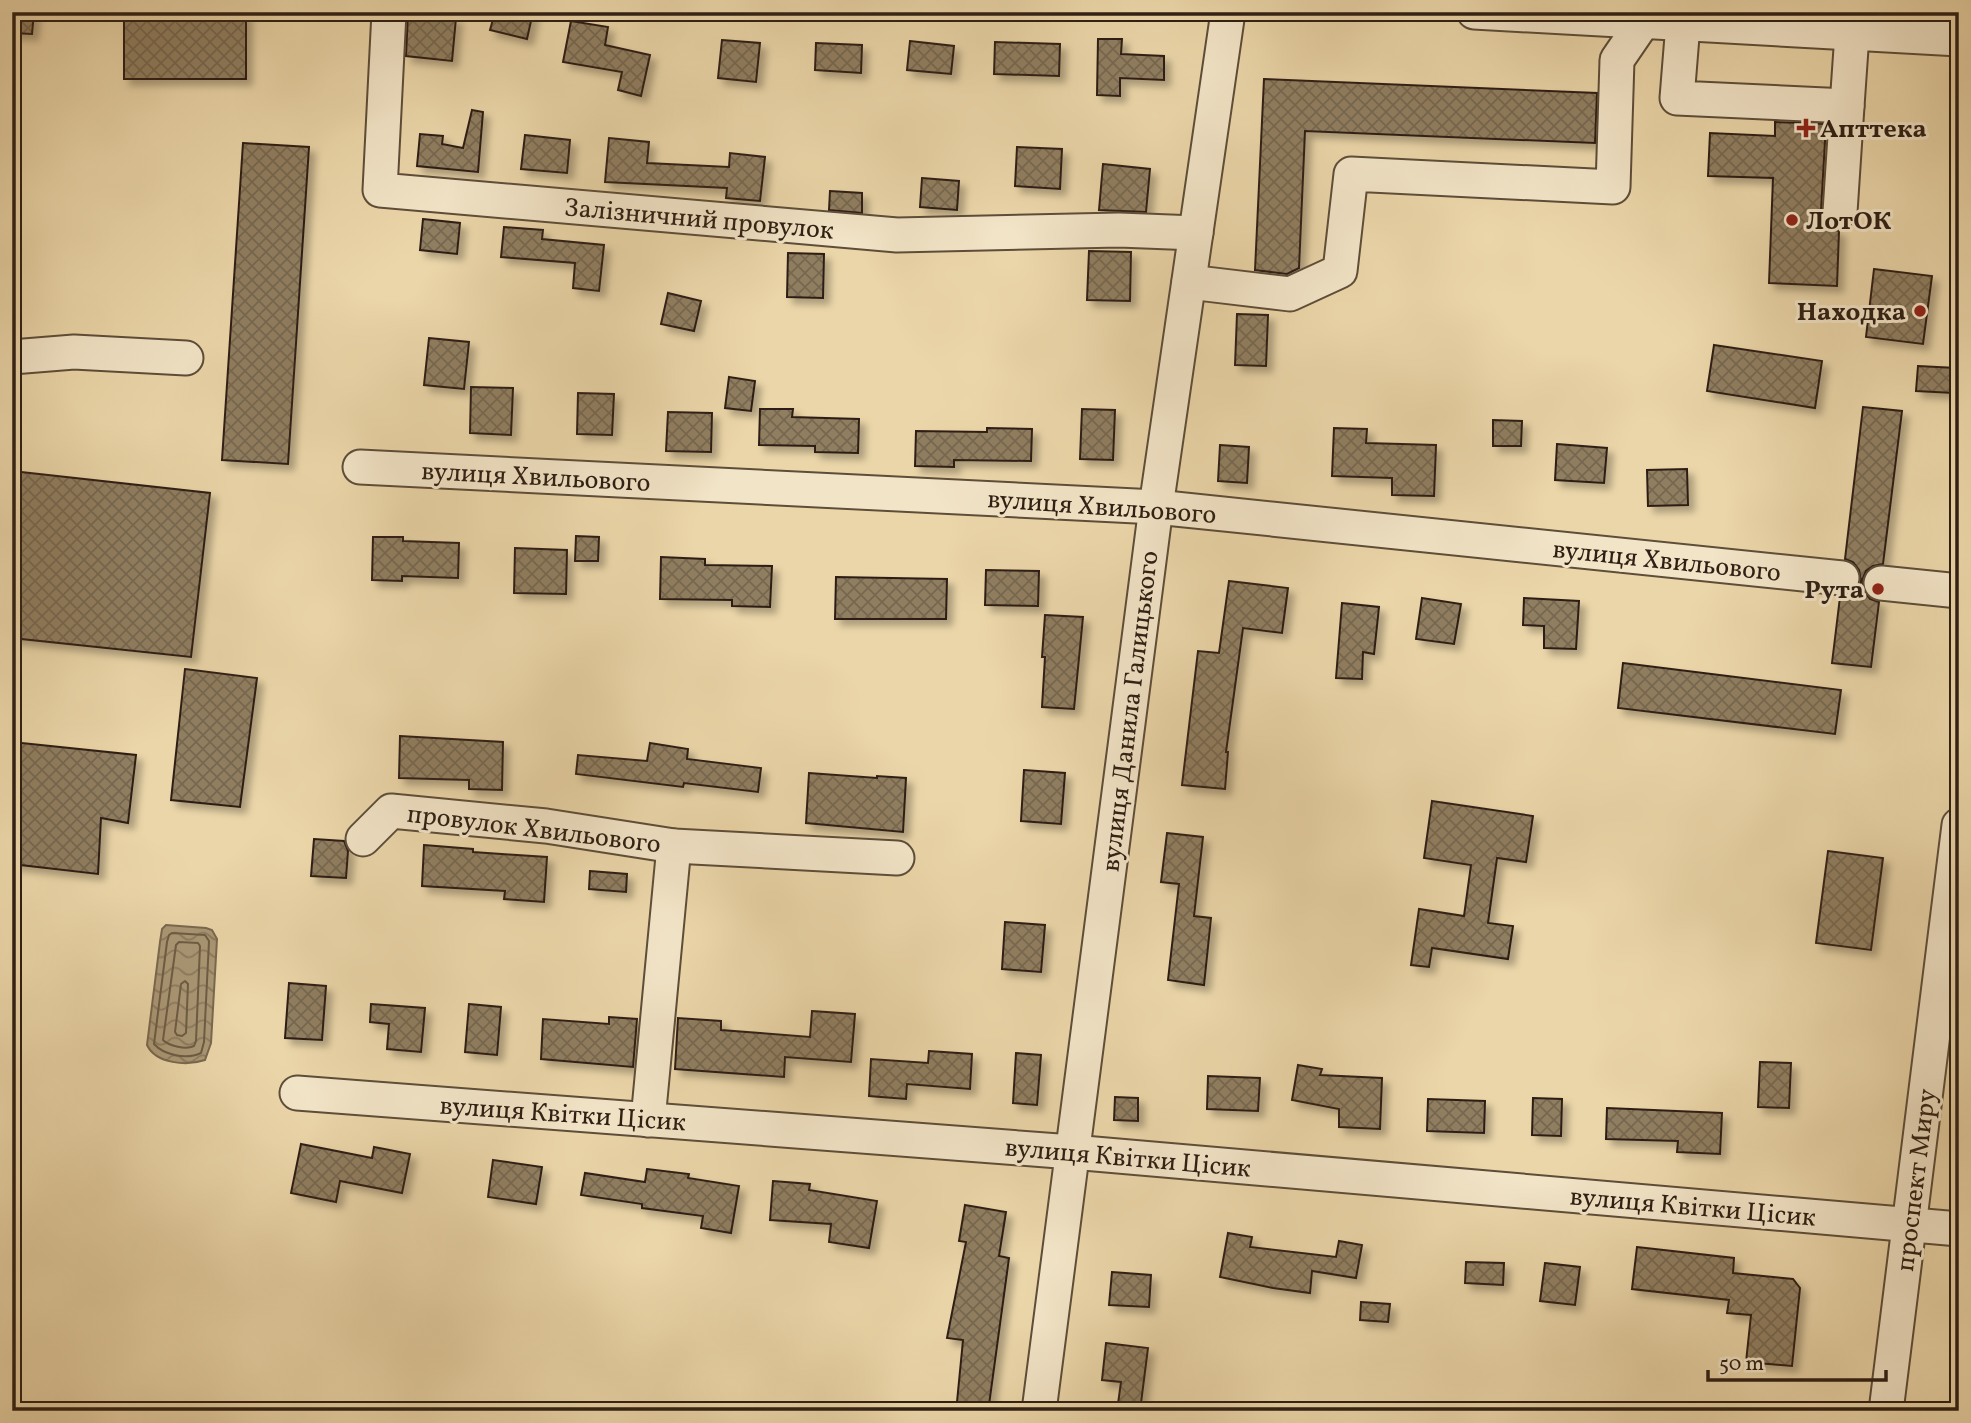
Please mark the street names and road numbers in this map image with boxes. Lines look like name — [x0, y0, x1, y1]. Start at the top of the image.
street label: Залізничний провулок — [562, 190, 835, 250]
street label: вулиця Хвильового — [420, 454, 651, 502]
street label: вулиця Хвильового — [986, 482, 1217, 534]
street label: вулиця Хвильового — [1551, 532, 1783, 592]
street label: вулиця Данила Галицького — [1093, 549, 1169, 874]
street label: провулок Хвильового — [405, 797, 663, 863]
street label: проспект Миру — [1888, 1087, 1946, 1274]
street label: вулиця Квітки Цісик — [439, 1088, 687, 1142]
street label: вулиця Квітки Цісик — [1003, 1130, 1252, 1188]
street label: вулиця Квітки Цісик — [1568, 1179, 1817, 1237]

